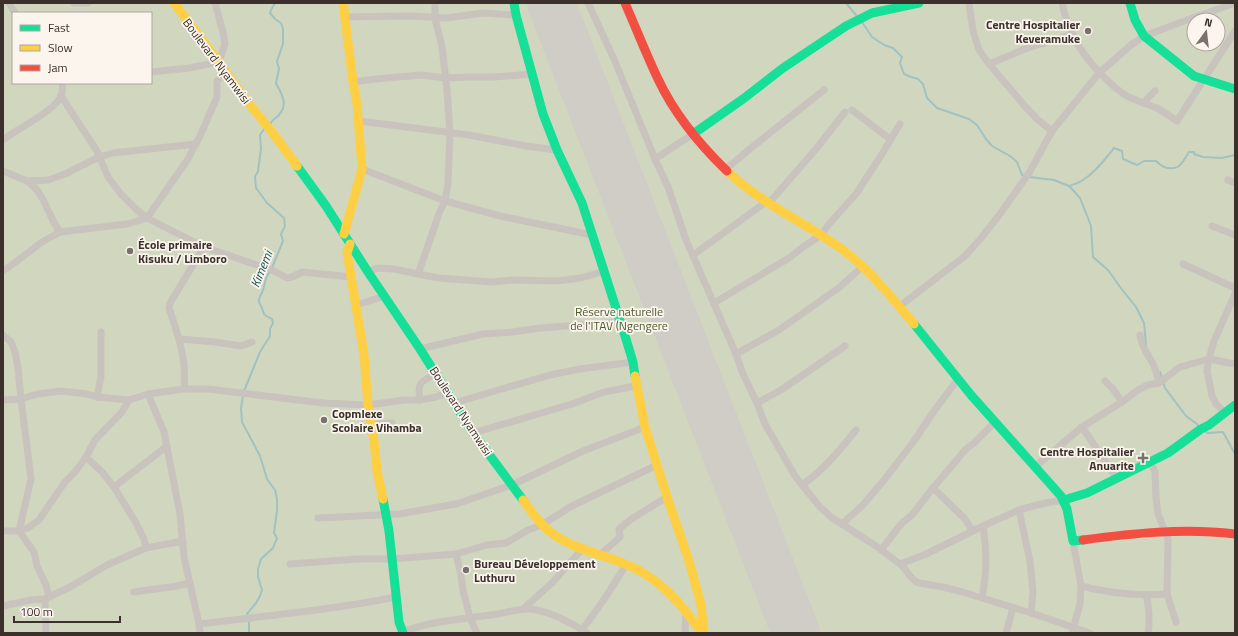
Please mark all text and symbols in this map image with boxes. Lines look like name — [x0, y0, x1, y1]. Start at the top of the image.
legend — [12, 12, 152, 84]
north arrow — [1186, 12, 1226, 52]
street label: Boulevard Nyamwisi — [178, 14, 256, 108]
text: N — [1203, 14, 1214, 31]
place label: Centre Hospitalier Keveramuke — [986, 15, 1081, 48]
text: Fast — [48, 18, 71, 37]
marker: Centre Hospitalier Keveramuke — [1083, 26, 1093, 36]
text: Slow — [48, 38, 73, 57]
text: Jam — [48, 58, 68, 77]
place label: École primaire Kisuku / Limboro — [138, 235, 227, 268]
marker: École primaire Kisuku / Limboro — [125, 246, 135, 256]
water label: Kimemi — [245, 246, 278, 291]
park label: Réserve naturelle de l'ITAV (Ngengere — [570, 302, 668, 335]
street label: Boulevard Nyamwisi — [425, 363, 497, 459]
place label: Copmlexe Scolaire Vihamba — [332, 404, 422, 437]
marker: Copmlexe Scolaire Vihamba — [319, 415, 329, 425]
place label: Centre Hospitalier Anuarite — [1040, 442, 1135, 475]
marker: Centre Hospitalier Anuarite — [1137, 452, 1149, 464]
place label: Bureau Développement Luthuru — [474, 554, 596, 587]
marker: Bureau Développement Luthuru — [461, 565, 471, 575]
scale bar — [14, 598, 120, 624]
text: 100 m — [20, 602, 53, 621]

